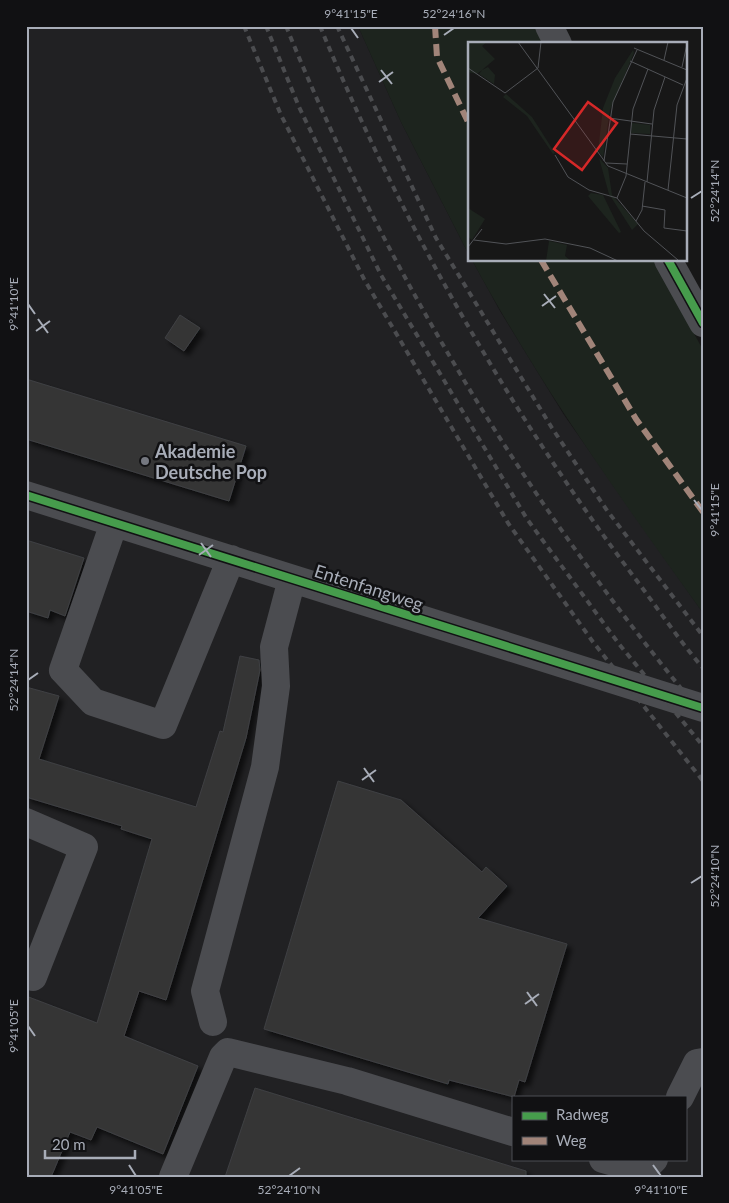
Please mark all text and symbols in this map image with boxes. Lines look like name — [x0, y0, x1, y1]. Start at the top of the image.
text: 9°41'15"E — [324, 6, 378, 21]
text: 52°24'16"N — [423, 6, 485, 21]
inset map — [468, 42, 686, 261]
text: 52°24'14"N — [707, 160, 722, 222]
text: 9°41'10"E — [6, 277, 21, 331]
place label: Akademie Deutsche Pop — [154, 440, 267, 483]
marker: Akademie Deutsche Pop — [139, 455, 151, 467]
text: 9°41'15"E — [707, 483, 722, 537]
street label: Entenfangweg — [312, 559, 426, 615]
text: 52°24'14"N — [6, 649, 21, 711]
text: 52°24'10"N — [707, 845, 722, 907]
text: 9°41'05"E — [6, 999, 21, 1053]
legend — [512, 1096, 686, 1160]
text: Radweg — [556, 1105, 609, 1123]
scale bar — [45, 1128, 135, 1160]
text: Weg — [556, 1131, 587, 1149]
text: 20 m — [52, 1135, 86, 1153]
text: 9°41'05"E — [109, 1182, 163, 1197]
text: 52°24'10"N — [258, 1182, 320, 1197]
text: 9°41'10"E — [634, 1182, 688, 1197]

